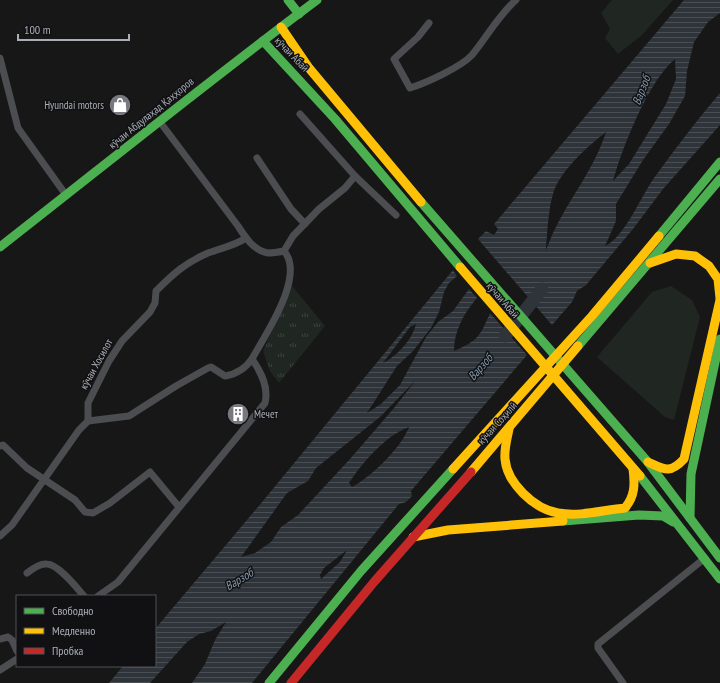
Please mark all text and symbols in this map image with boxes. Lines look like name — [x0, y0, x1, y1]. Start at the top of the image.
scale bar — [18, 16, 129, 42]
text: 100 m — [24, 22, 51, 37]
street label: кӯчаи Абаӣ — [272, 34, 312, 75]
water label: Варзоб — [629, 72, 654, 107]
street label: кӯчаи Абдулаҳад Қаҳҳоров — [105, 74, 197, 152]
shop icon: Hyundai motors — [107, 92, 133, 118]
place label: Hyundai motors — [44, 98, 104, 112]
street label: кӯчаи Абаӣ — [484, 279, 523, 321]
street label: кӯчаи Хосилот — [76, 336, 116, 392]
water label: Варзоб — [464, 349, 497, 383]
street label: кӯчаи Соҳилӣ — [474, 399, 520, 447]
building icon: Мечет — [225, 401, 251, 427]
place label: Мечет — [254, 407, 278, 421]
water label: Варзоб — [222, 564, 257, 593]
legend — [16, 595, 156, 667]
text: Свободно — [52, 603, 94, 618]
text: Медленно — [52, 623, 95, 638]
text: Пробка — [52, 643, 84, 658]

